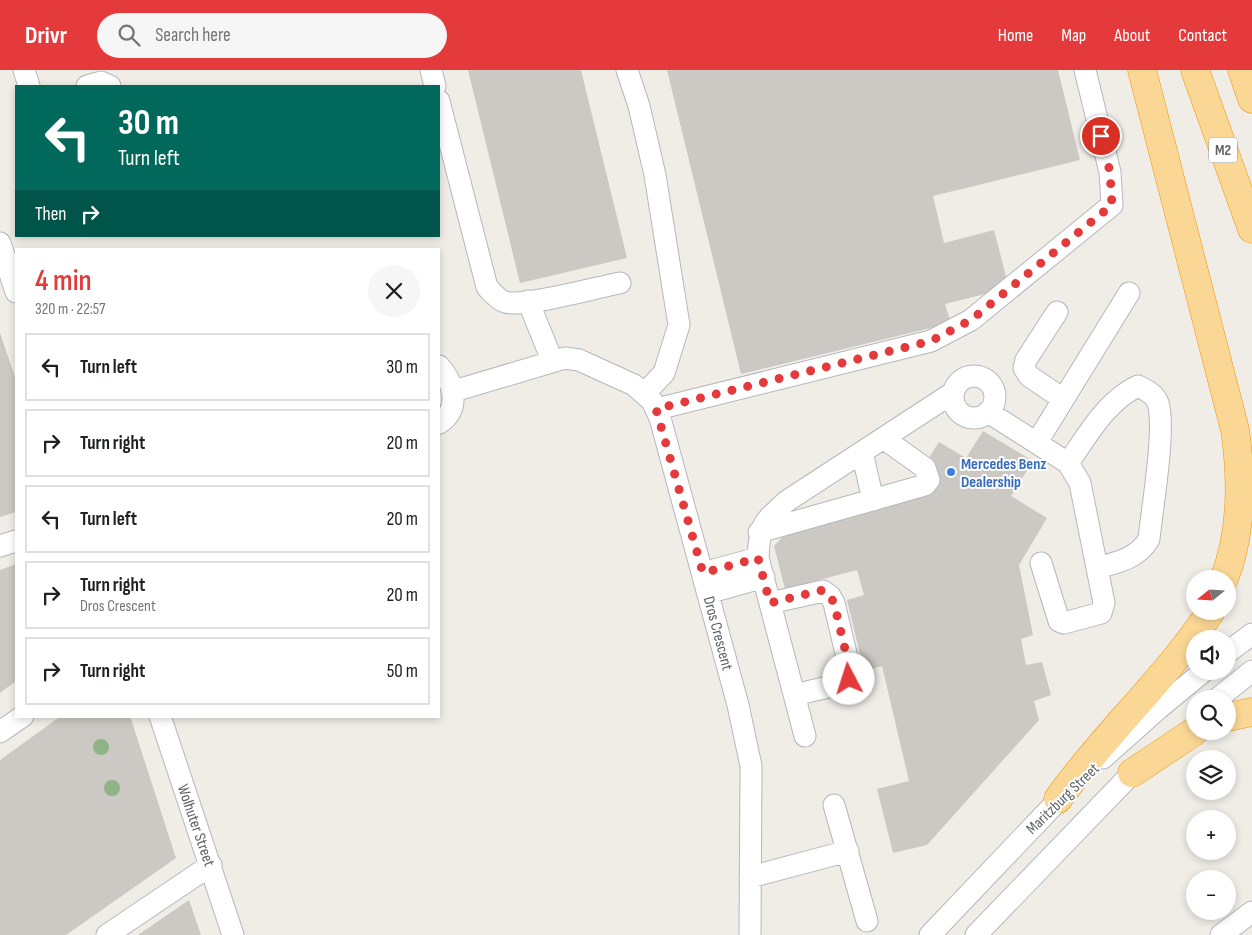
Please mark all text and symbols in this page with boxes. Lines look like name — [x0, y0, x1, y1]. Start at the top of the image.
search box — [97, 13, 447, 58]
text: Drivr — [25, 21, 67, 50]
icon: search — [115, 21, 143, 49]
text: Search here — [155, 24, 231, 47]
text: Home — [998, 25, 1033, 46]
text: Map — [1061, 25, 1086, 46]
text: About — [1114, 25, 1150, 46]
text: Contact — [1178, 25, 1227, 46]
text: 30 m — [118, 102, 179, 145]
icon: left — [35, 105, 100, 170]
pin — [1080, 115, 1122, 157]
icon: arrive — [1087, 122, 1115, 150]
road number: M2 — [1209, 138, 1237, 162]
text: Turn left — [118, 145, 180, 172]
icon: right — [76, 200, 104, 228]
text: Then — [35, 203, 66, 226]
text: 4 min — [35, 263, 92, 299]
button: close — [368, 265, 420, 317]
text: 320 m · 22:57 — [35, 300, 106, 319]
icon: left — [37, 353, 65, 381]
text: Turn left — [80, 356, 137, 379]
text: 30 m — [386, 356, 418, 379]
icon: right — [37, 429, 65, 457]
text: Turn right — [80, 432, 145, 455]
text: 20 m — [386, 432, 418, 455]
place label: Mercedes Benz Dealership — [961, 455, 1046, 492]
marker: Mercedes Benz Dealership — [945, 466, 957, 478]
icon: left — [37, 505, 65, 533]
text: Turn left — [80, 508, 137, 531]
text: 20 m — [386, 508, 418, 531]
north arrow — [1186, 570, 1236, 620]
map controls — [1186, 570, 1236, 920]
text: Turn right — [80, 574, 145, 597]
icon: right — [37, 581, 65, 609]
text: 20 m — [386, 584, 418, 607]
street label: Dros Crescent — [699, 594, 737, 673]
text: Dros Crescent — [80, 597, 156, 616]
button: sound — [1186, 630, 1236, 680]
position arrow — [822, 652, 874, 704]
icon: right — [37, 657, 65, 685]
text: Turn right — [80, 660, 145, 683]
text: 50 m — [387, 660, 418, 683]
button: search — [1186, 690, 1236, 740]
button: layers — [1186, 750, 1236, 800]
street label: Maritzburg Street — [1023, 759, 1104, 839]
street label: Wolhuter Street — [173, 782, 218, 869]
button: + — [1186, 810, 1236, 860]
button: − — [1186, 870, 1236, 920]

